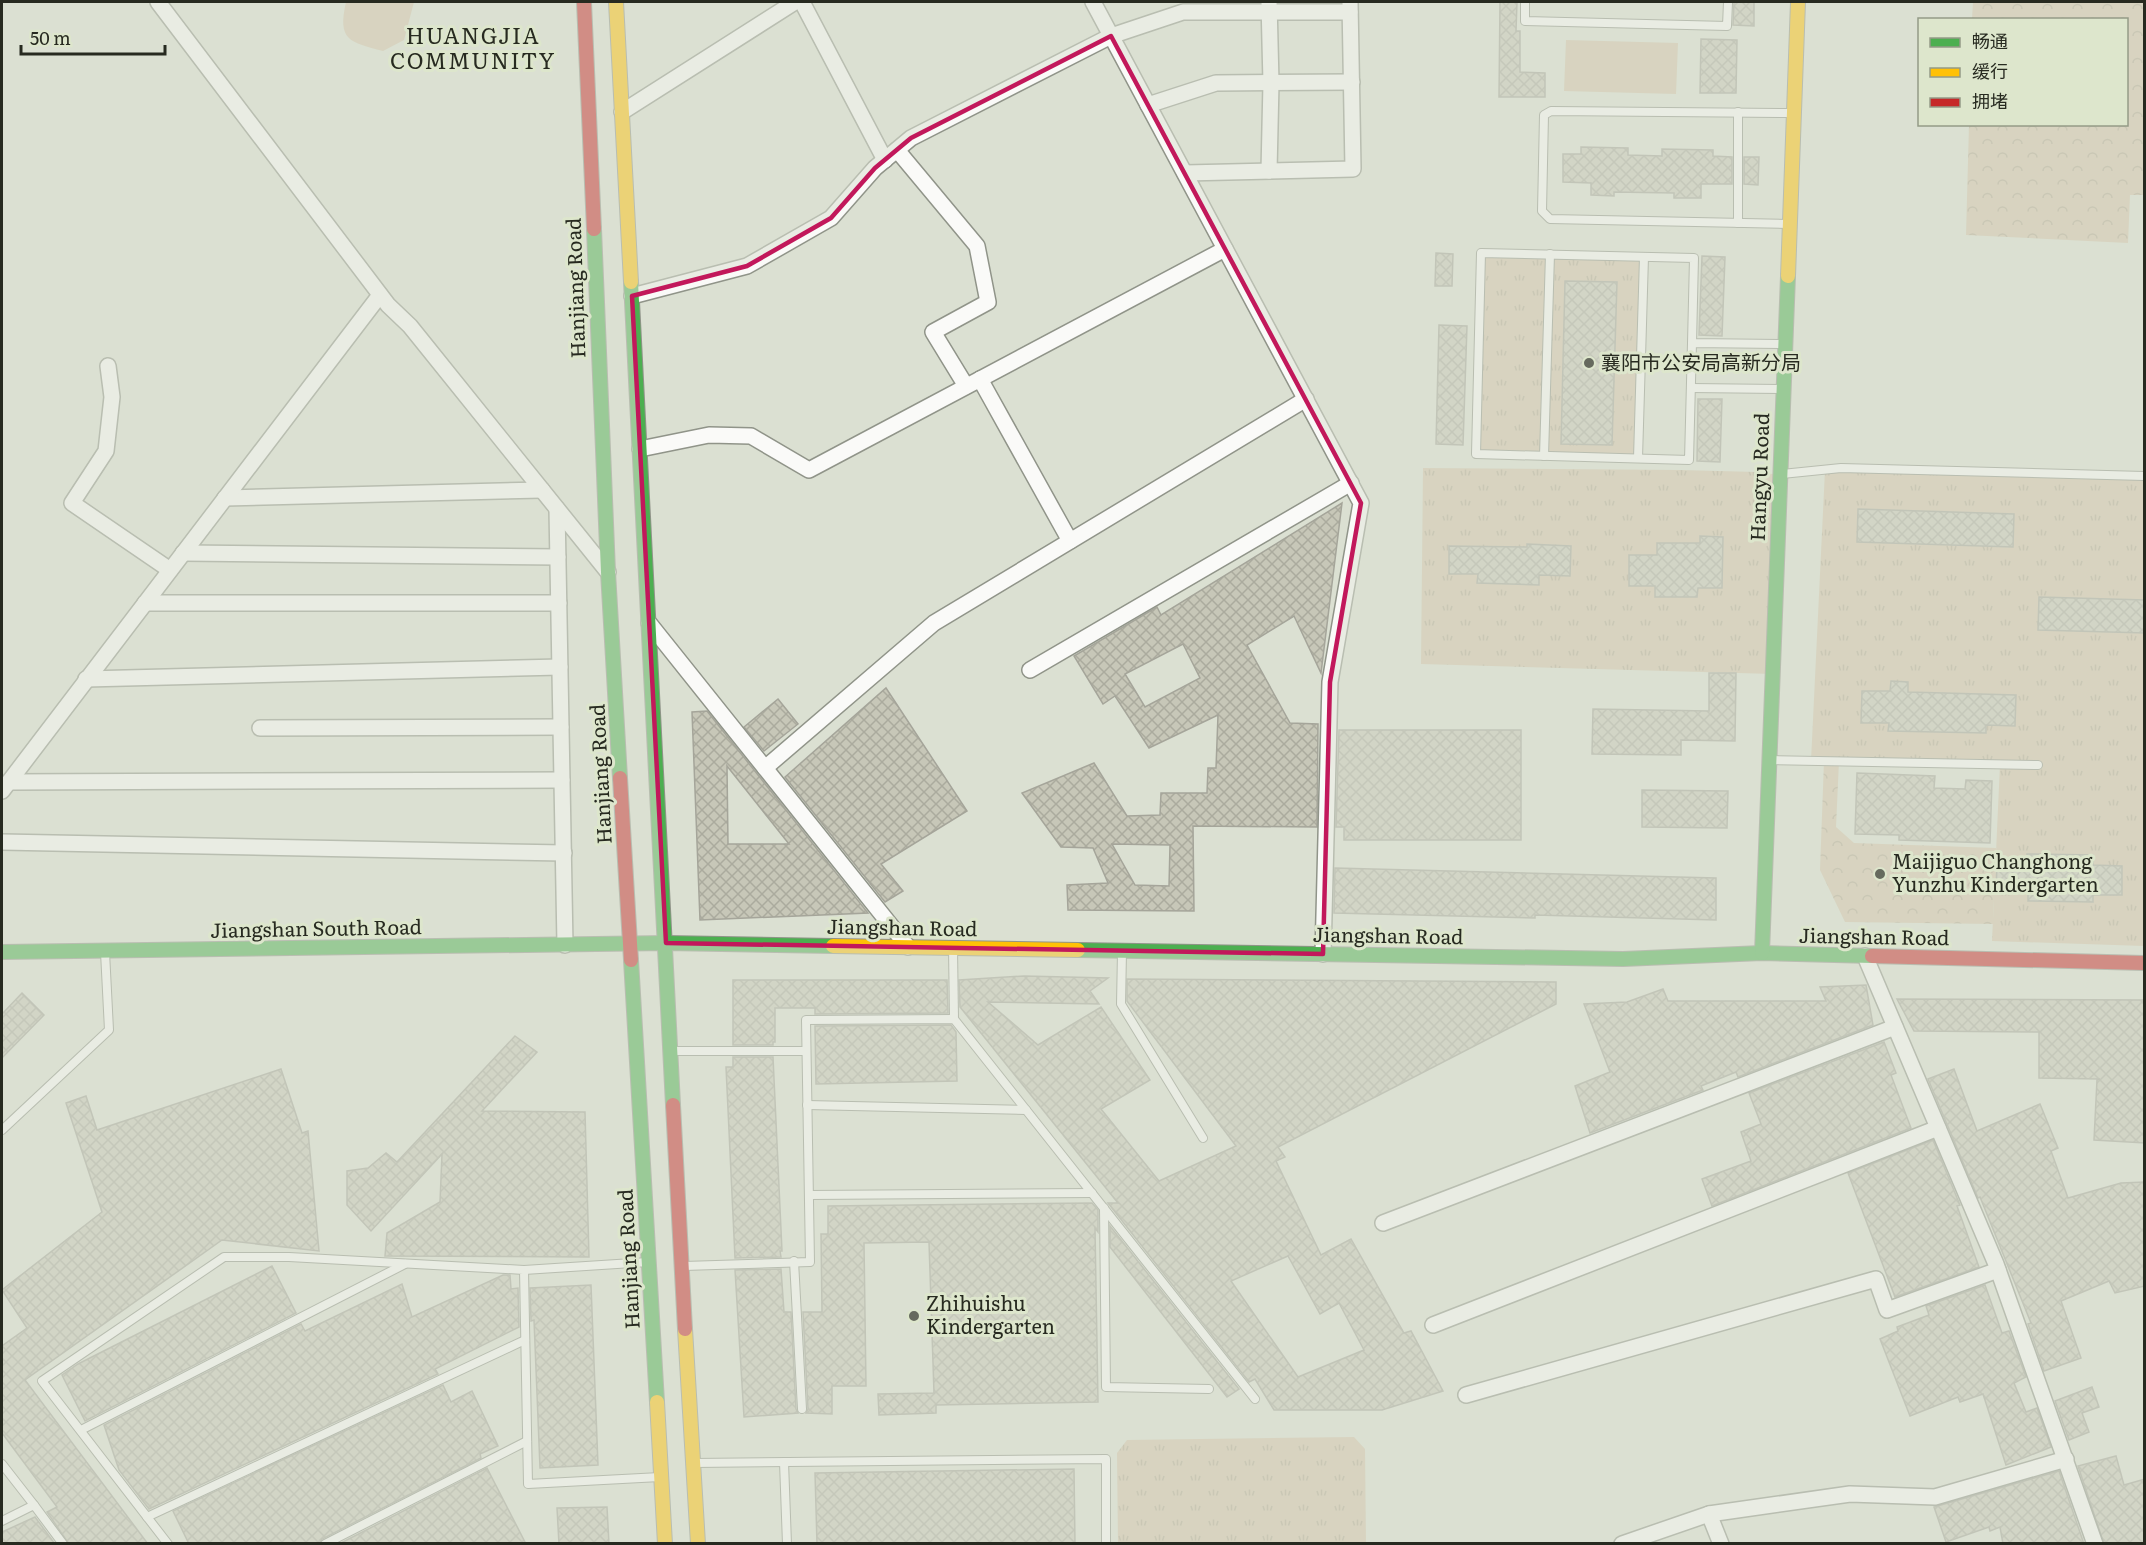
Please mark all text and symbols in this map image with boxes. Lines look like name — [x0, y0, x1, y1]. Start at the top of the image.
scale bar — [21, 18, 165, 56]
district label: HUANGJIA COMMUNITY — [390, 18, 556, 76]
legend — [1918, 18, 2128, 126]
text: 50 m — [30, 24, 71, 51]
text: 畅通 — [1972, 27, 2008, 54]
text: 缓行 — [1972, 57, 2008, 84]
text: 拥堵 — [1972, 87, 2008, 114]
street label: Hanjiang Road — [557, 217, 591, 359]
place label: 襄阳市公安局高新分局 — [1601, 346, 1801, 376]
marker: 襄阳市公安局高新分局 — [1582, 356, 1596, 370]
street label: Hangyu Road — [1741, 412, 1775, 542]
street label: Hanjiang Road — [580, 703, 618, 845]
place label: Maijiguo Changhong Yunzhu Kindergarten — [1892, 845, 2099, 898]
marker: Maijiguo Changhong Yunzhu Kindergarten — [1873, 867, 1887, 881]
street label: Jiangshan South Road — [210, 910, 422, 944]
street label: Jiangshan Road — [826, 910, 978, 942]
street label: Jiangshan Road — [1312, 918, 1464, 950]
street label: Jiangshan Road — [1798, 919, 1950, 951]
street label: Hanjiang Road — [608, 1188, 646, 1330]
place label: Zhihuishu Kindergarten — [926, 1287, 1055, 1340]
marker: Zhihuishu Kindergarten — [907, 1309, 921, 1323]

